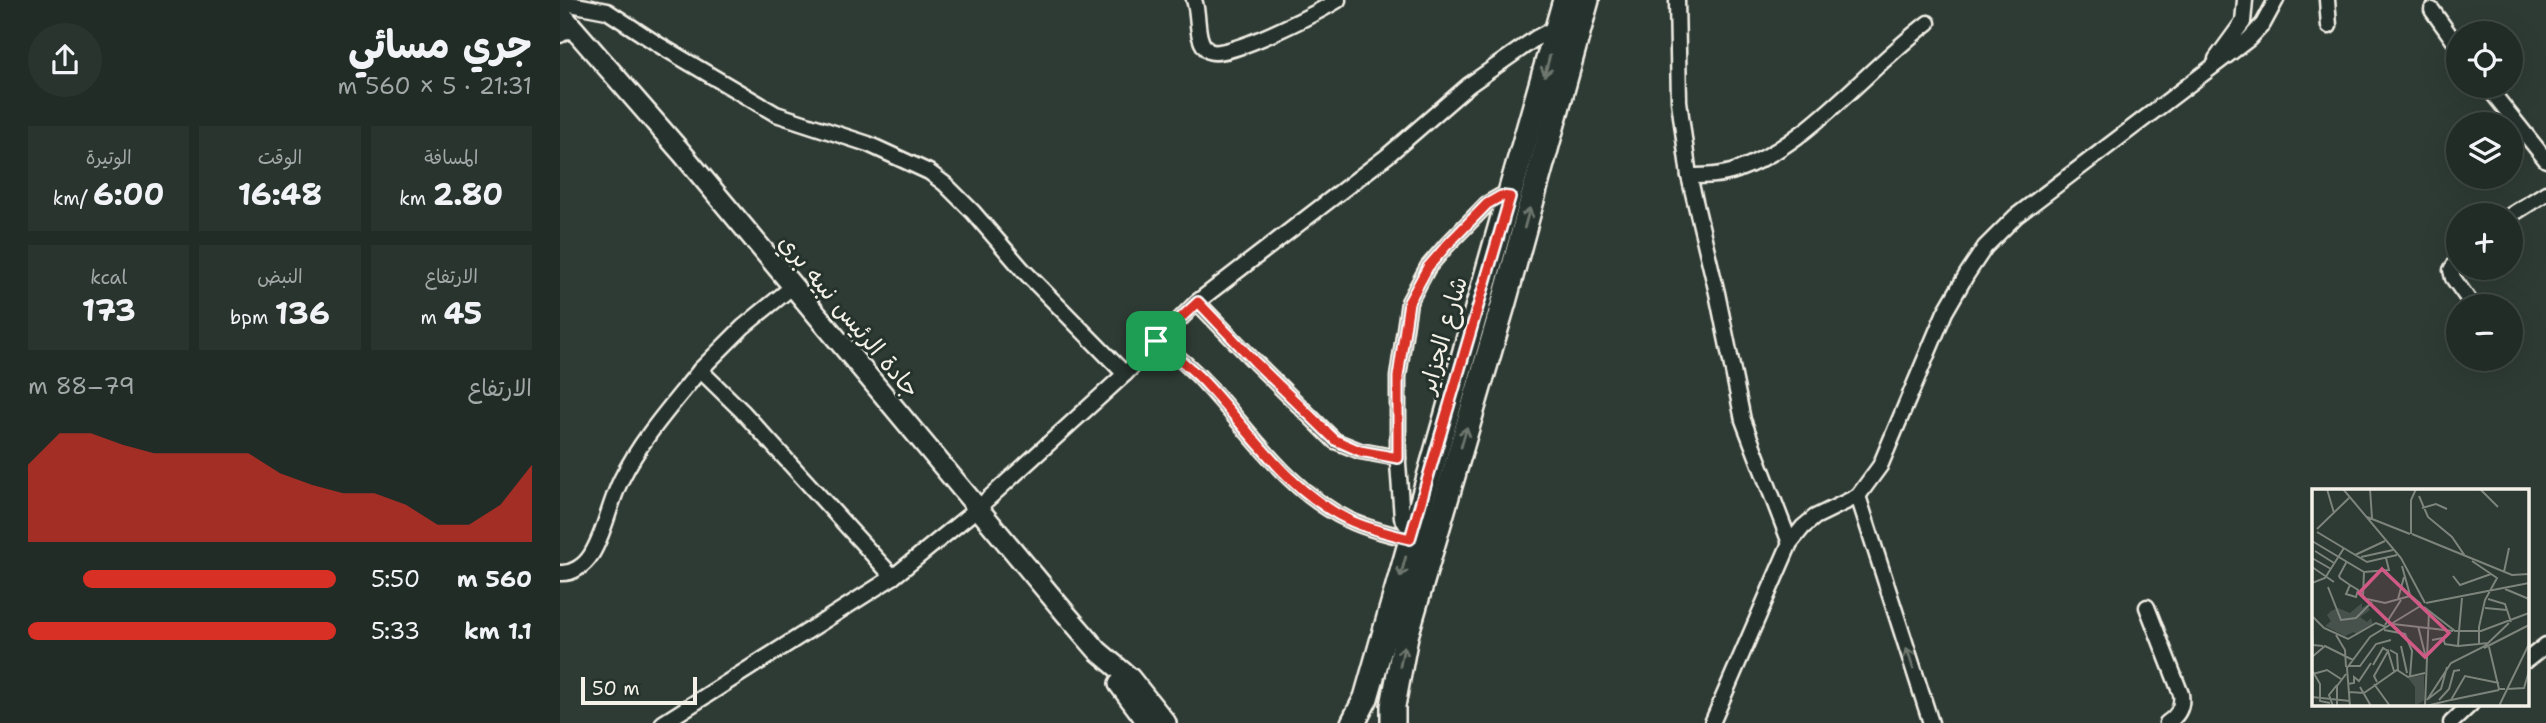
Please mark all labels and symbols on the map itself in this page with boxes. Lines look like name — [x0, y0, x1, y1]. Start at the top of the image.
one-way arrow — [1539, 55, 1552, 77]
one-way arrow — [1522, 207, 1535, 229]
street label: جادة الرئيس نبيه بري — [770, 227, 927, 405]
street label: شارع الجزاير — [1411, 273, 1476, 399]
pin — [1126, 311, 1186, 371]
one-way arrow — [1459, 426, 1472, 448]
inset map — [2312, 489, 2528, 706]
one-way arrow — [1395, 556, 1408, 578]
one-way arrow — [1396, 645, 1410, 668]
one-way arrow — [1903, 647, 1916, 669]
scale bar — [581, 674, 696, 706]

